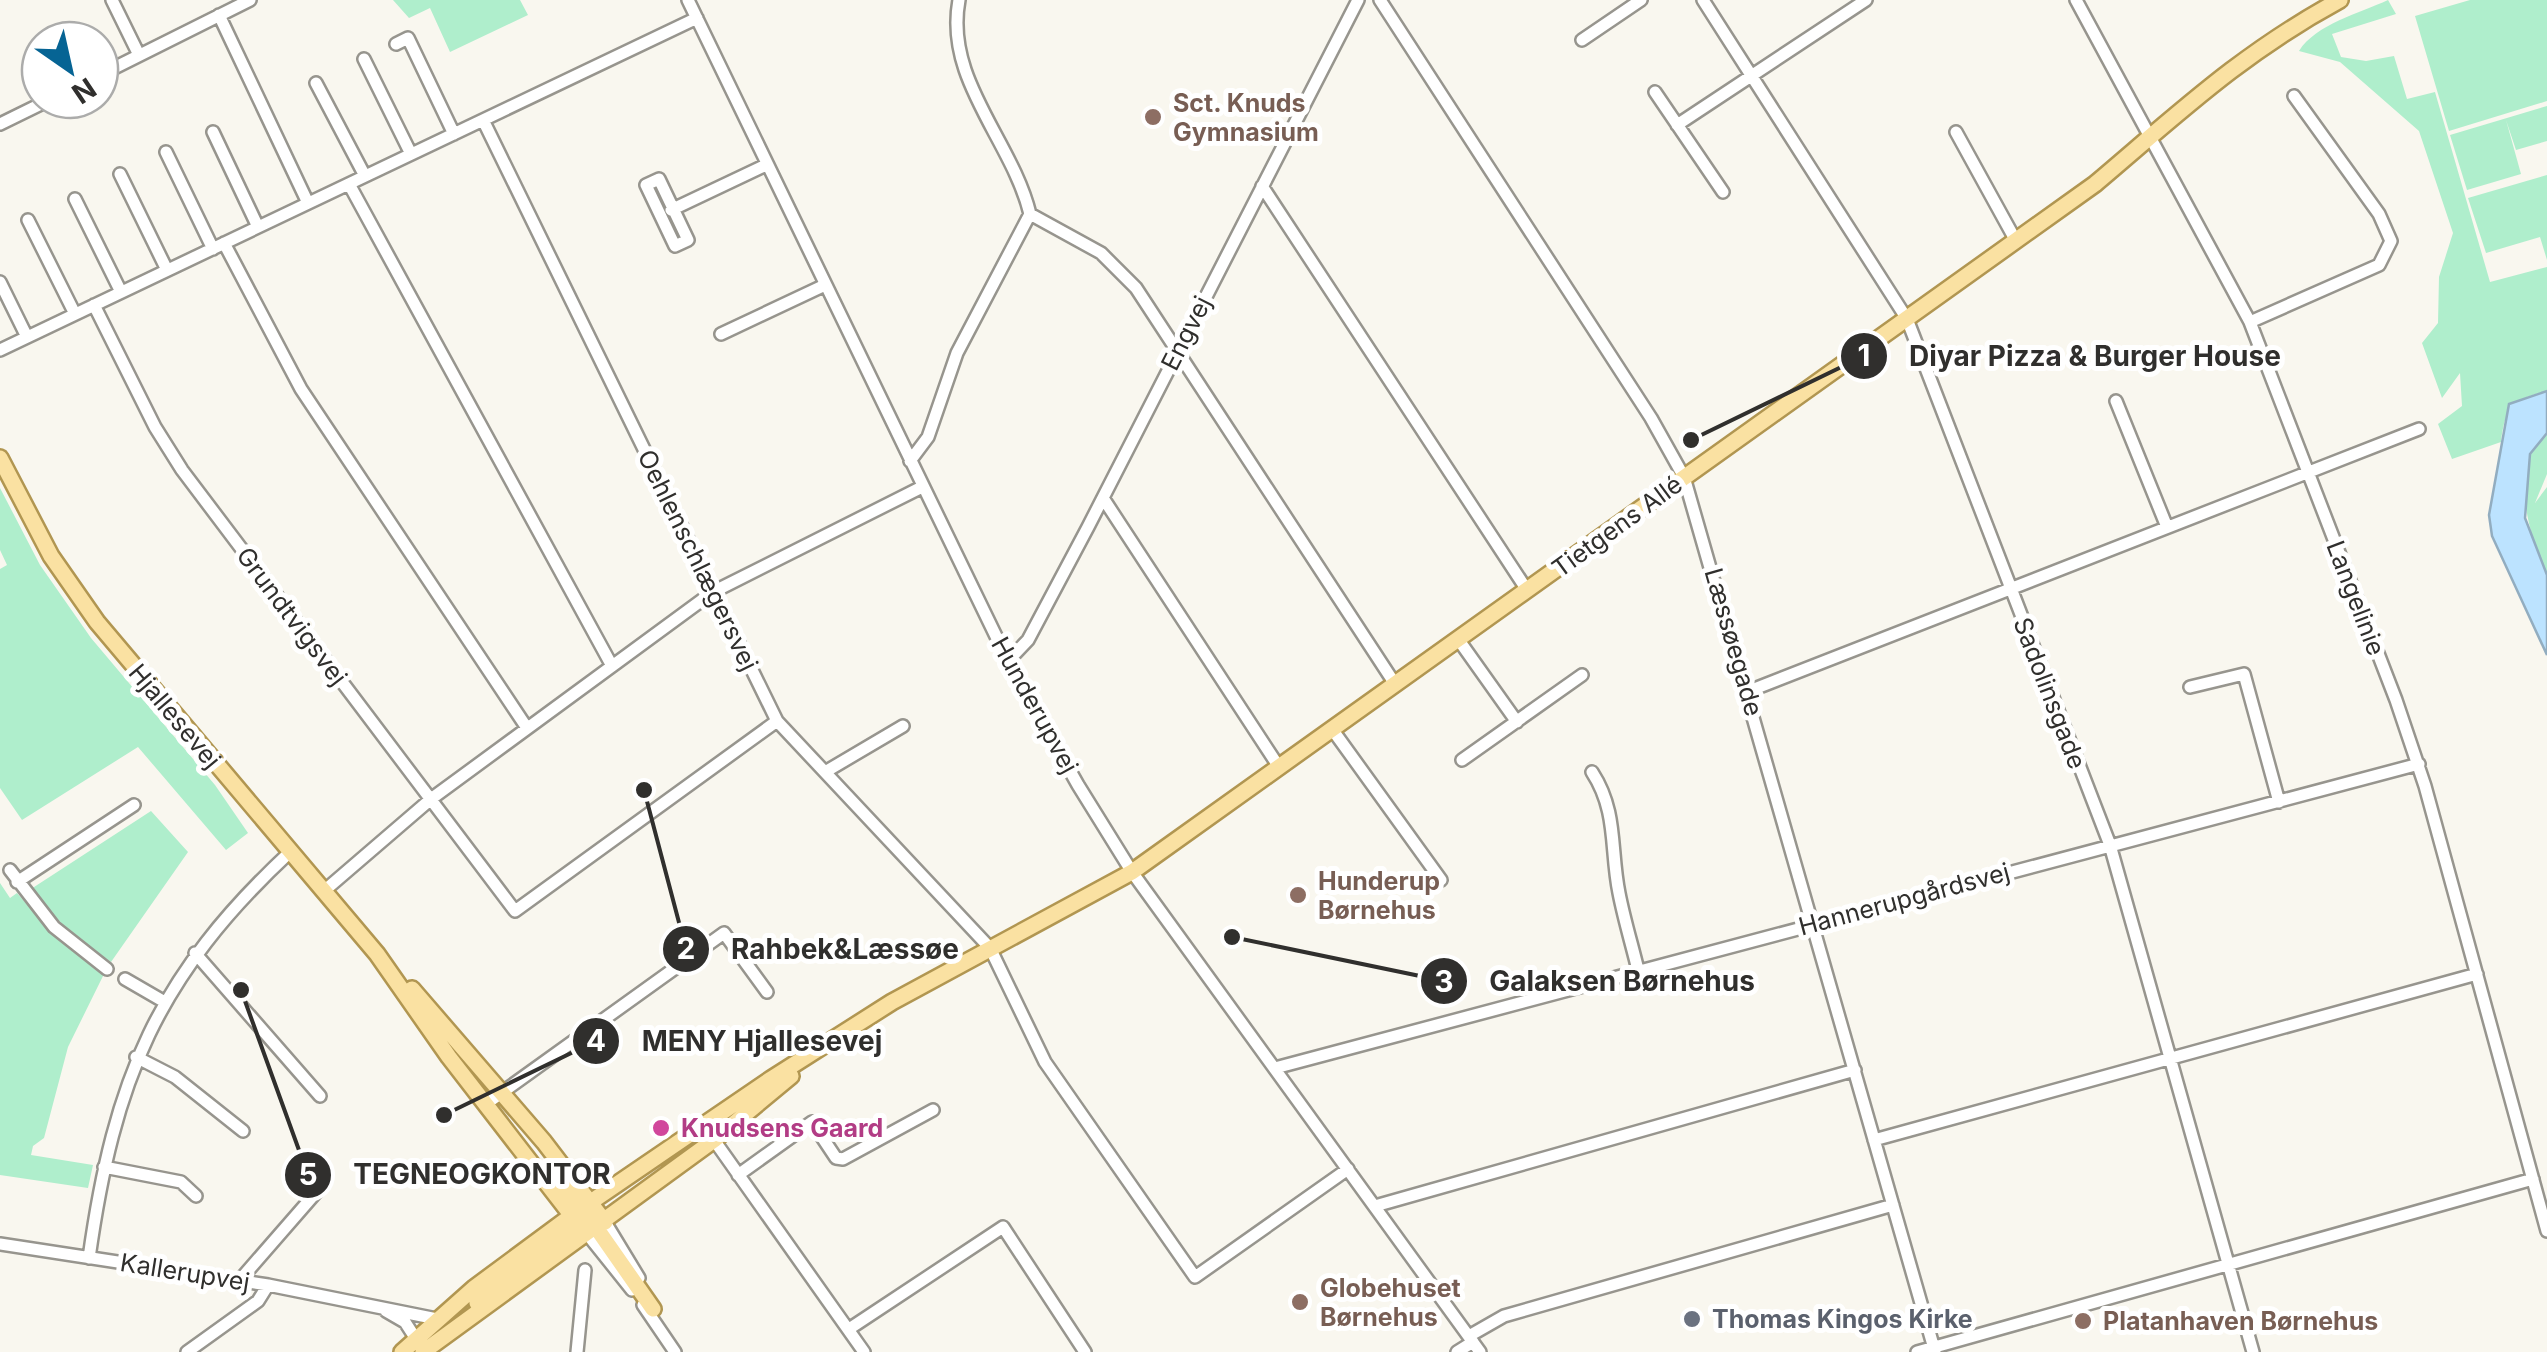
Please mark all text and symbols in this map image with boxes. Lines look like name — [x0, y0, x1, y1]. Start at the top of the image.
north arrow — [20, 20, 120, 120]
text: N — [66, 71, 102, 111]
place label: Sct. Knuds Gymnasium — [1173, 88, 1319, 147]
marker: Sct. Knuds Gymnasium — [1142, 106, 1164, 128]
street label: Engvej — [1155, 291, 1217, 375]
callout: Diyar Pizza & Burger House — [1839, 327, 2301, 385]
text: 1 — [1858, 337, 1870, 373]
text: Diyar Pizza & Burger House — [1909, 339, 2281, 373]
street label: Oehlenschlægersvej — [632, 445, 764, 675]
street label: Tietgens Allé — [1546, 469, 1688, 583]
street label: Langelinie — [2320, 536, 2392, 660]
street label: Grundtvigsvej — [230, 541, 354, 691]
street label: Læssøegade — [1699, 565, 1769, 719]
street label: Sadolinsgade — [2007, 613, 2093, 773]
street label: Hunderupvej — [985, 632, 1085, 778]
street label: Hjallesevej — [123, 658, 227, 774]
street label: Hannerupgårdsvej — [1795, 856, 2013, 942]
place label: Hunderup Børnehus — [1318, 866, 1440, 925]
marker: Hunderup Børnehus — [1287, 884, 1309, 906]
callout: Rahbek&Læssøe — [661, 920, 979, 978]
text: 2 — [677, 930, 695, 966]
text: Rahbek&Læssøe — [731, 932, 959, 966]
callout: Galaksen Børnehus — [1419, 952, 1775, 1010]
text: 3 — [1434, 963, 1454, 999]
text: Galaksen Børnehus — [1489, 964, 1755, 998]
callout: MENY Hjallesevej — [571, 1012, 902, 1070]
text: 4 — [586, 1022, 606, 1058]
text: MENY Hjallesevej — [642, 1024, 882, 1058]
place label: Knudsens Gaard — [681, 1113, 883, 1143]
marker: Knudsens Gaard — [650, 1117, 672, 1139]
callout: TEGNEOGKONTOR — [283, 1146, 630, 1204]
text: 5 — [298, 1156, 318, 1192]
text: TEGNEOGKONTOR — [353, 1157, 611, 1191]
street label: Kallerupvej — [118, 1247, 252, 1297]
place label: Globehuset Børnehus — [1320, 1273, 1461, 1332]
marker: Globehuset Børnehus — [1289, 1291, 1311, 1313]
place label: Thomas Kingos Kirke — [1712, 1304, 1973, 1334]
place label: Platanhaven Børnehus — [2103, 1306, 2378, 1336]
marker: Thomas Kingos Kirke — [1681, 1308, 1703, 1330]
marker: Platanhaven Børnehus — [2072, 1310, 2094, 1332]

